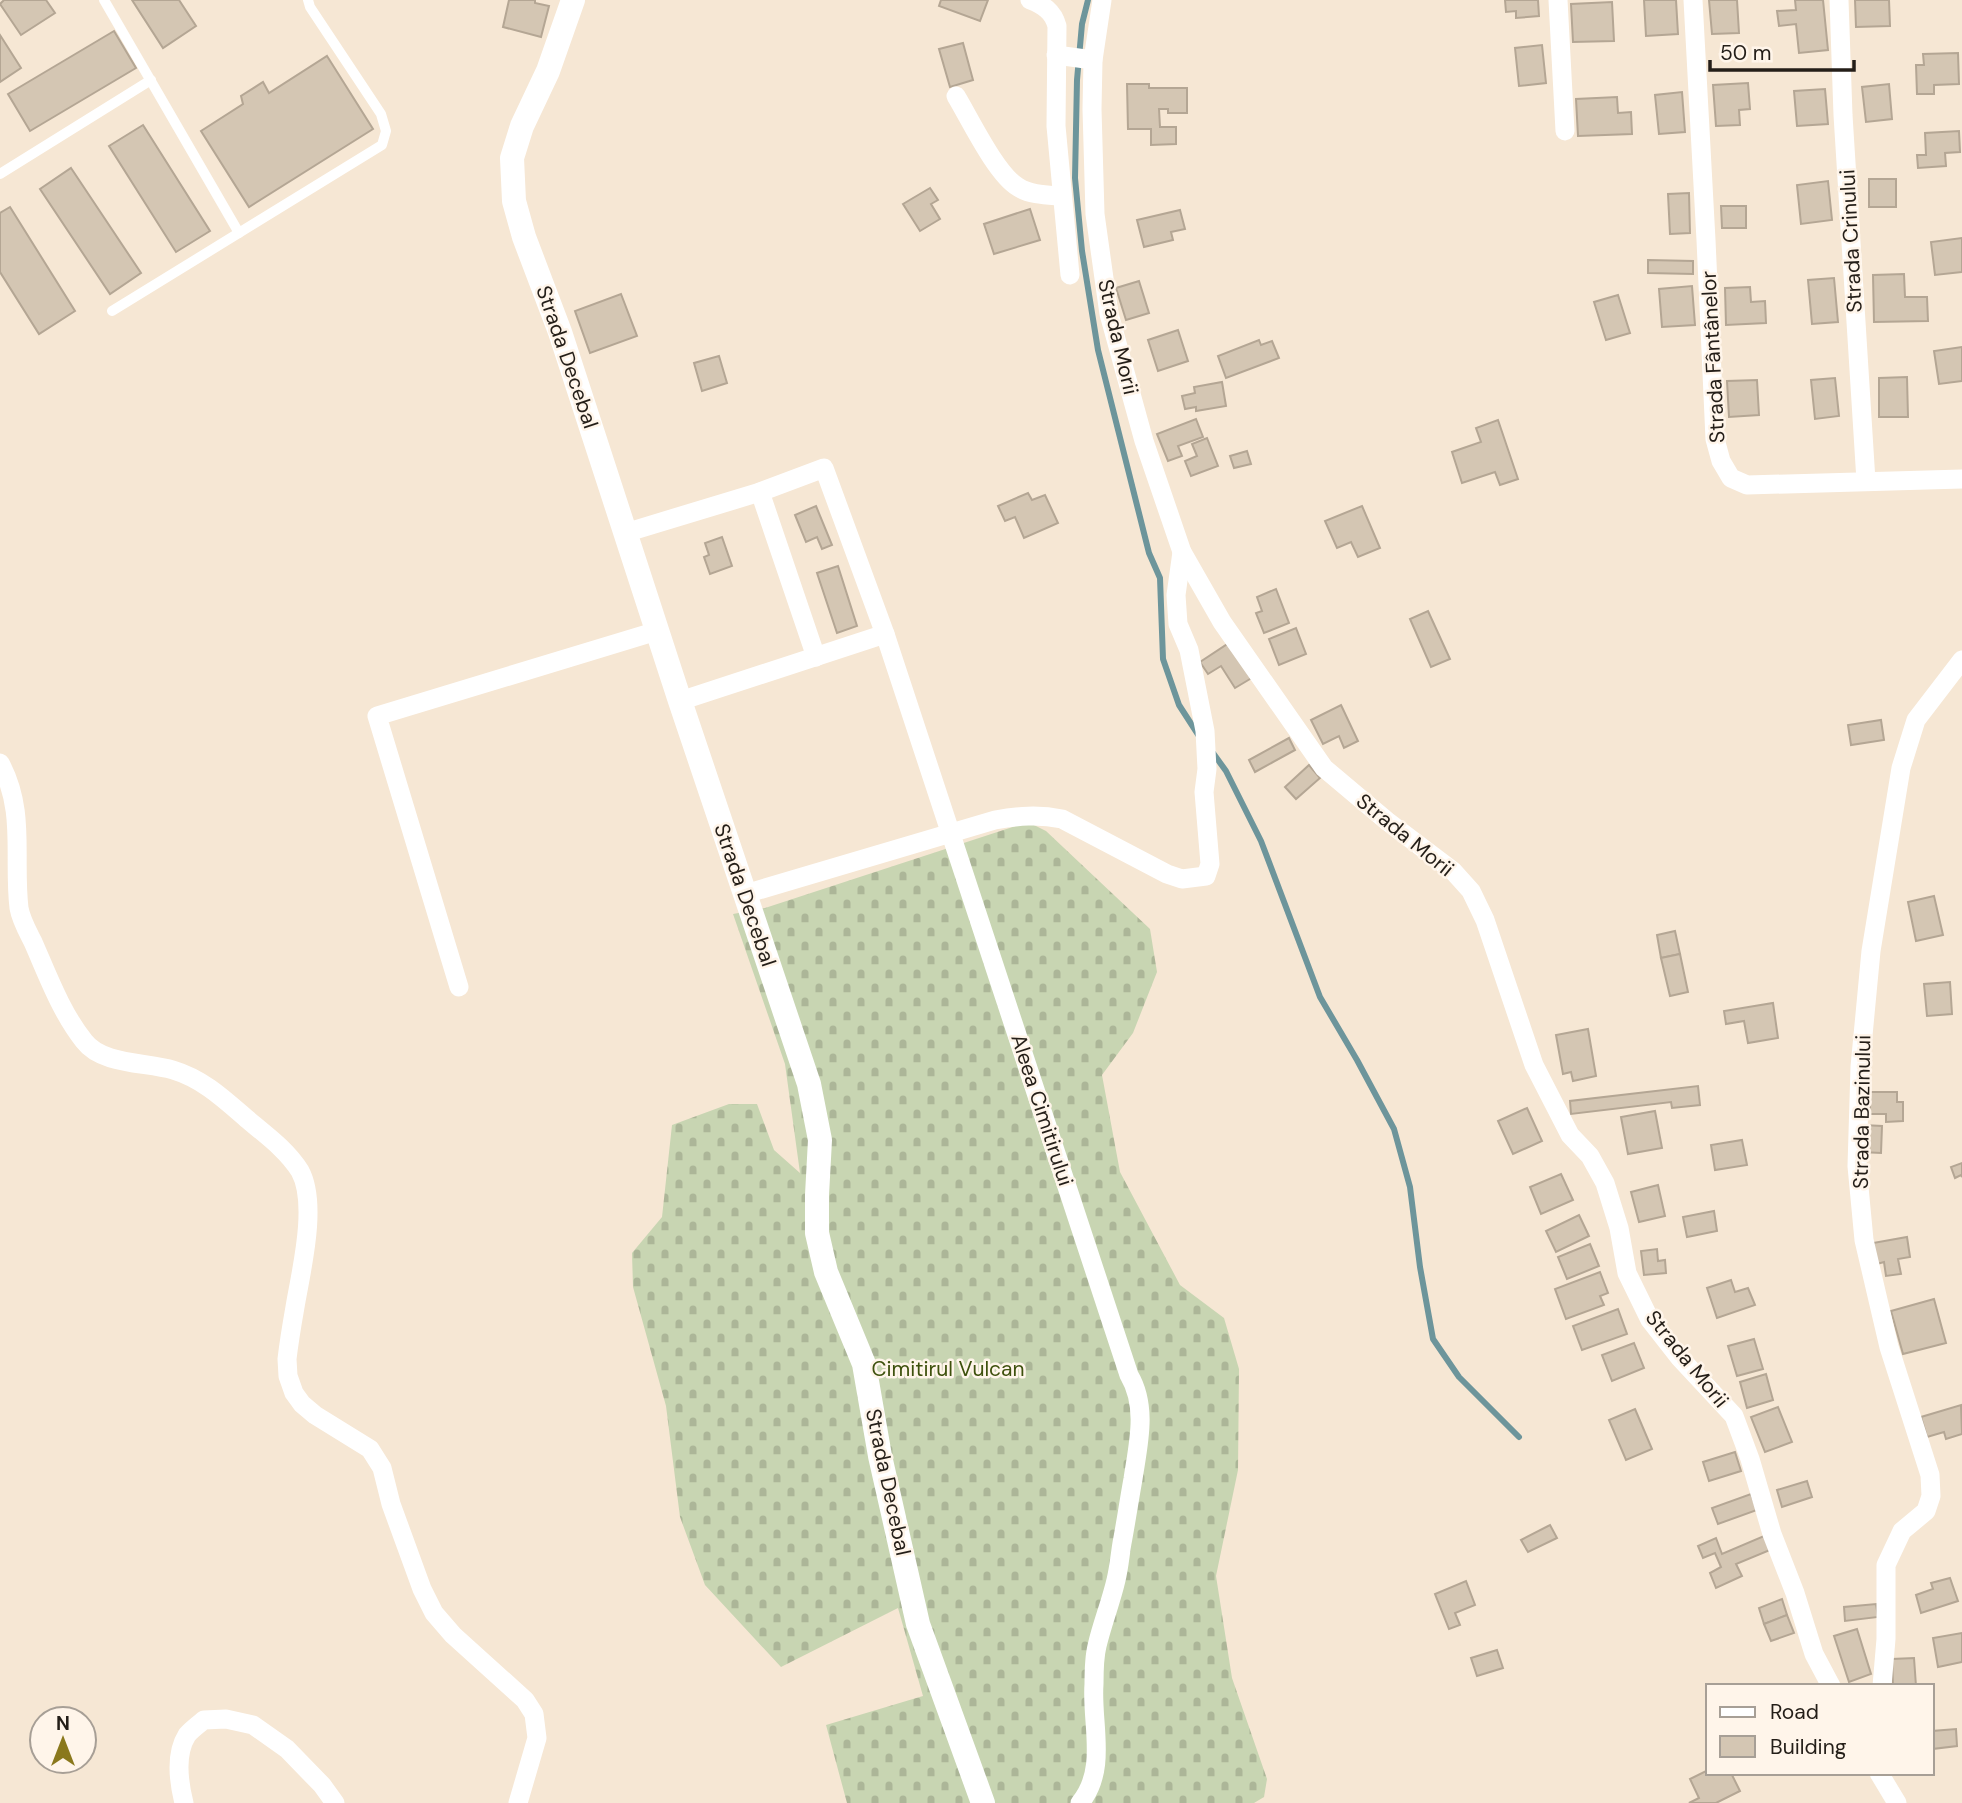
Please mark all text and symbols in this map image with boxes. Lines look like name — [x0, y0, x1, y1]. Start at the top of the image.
scale bar — [1710, 28, 1854, 72]
text: 50 m — [1720, 39, 1771, 67]
street label: Strada Crinului — [1833, 169, 1869, 313]
street label: Strada Fântânelor — [1694, 270, 1731, 444]
street label: Strada Morii — [1091, 276, 1145, 398]
street label: Strada Decebal — [529, 282, 605, 432]
street label: Strada Morii — [1350, 787, 1460, 883]
street label: Strada Decebal — [707, 820, 783, 970]
street label: Aleea Cimitirului — [1004, 1030, 1080, 1190]
street label: Strada Bazinului — [1847, 1035, 1877, 1189]
street label: Strada Morii — [1639, 1304, 1735, 1414]
park label: Cimitirul Vulcan — [871, 1355, 1025, 1383]
street label: Strada Decebal — [859, 1406, 917, 1558]
legend — [1706, 1684, 1934, 1775]
text: Road — [1770, 1698, 1819, 1726]
north arrow — [28, 1705, 98, 1775]
text: N — [56, 1711, 70, 1736]
text: Building — [1770, 1733, 1847, 1761]

